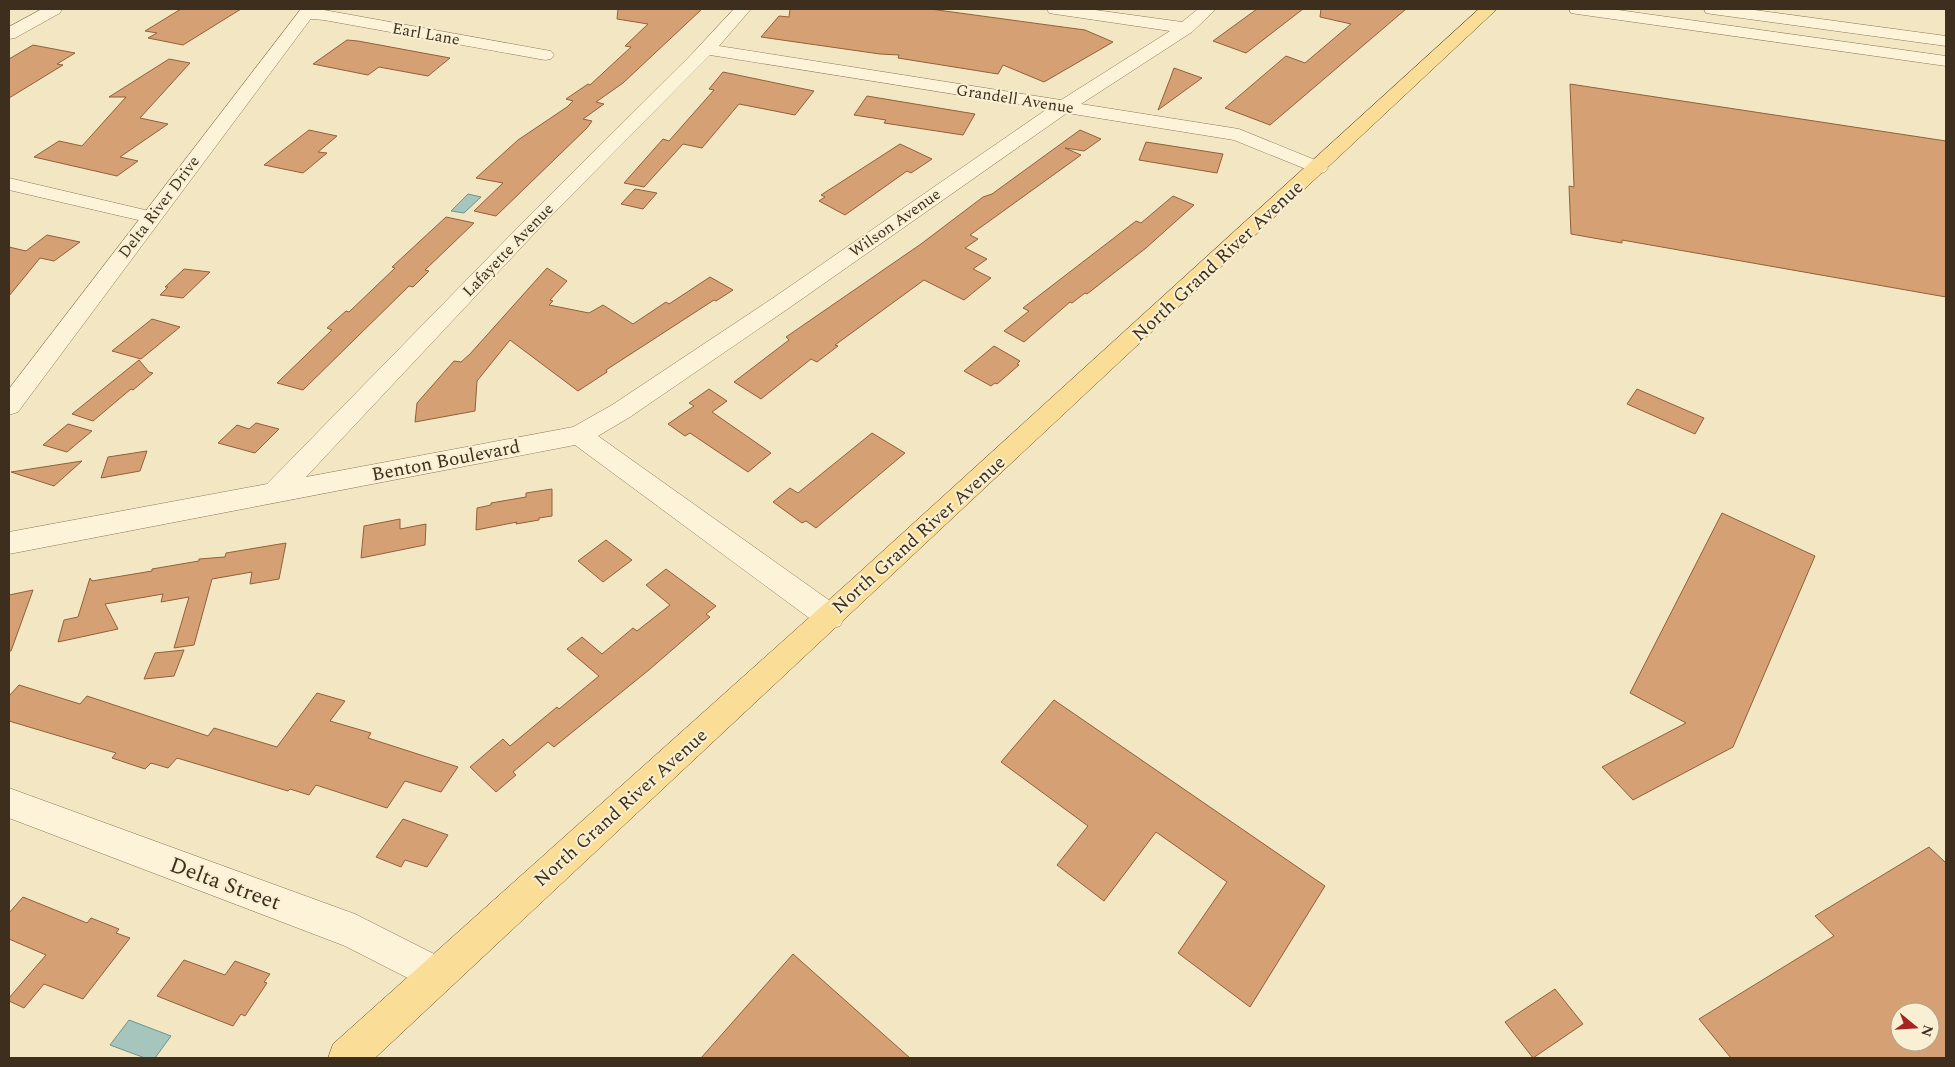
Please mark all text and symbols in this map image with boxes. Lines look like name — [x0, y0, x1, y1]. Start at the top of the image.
street label: Earl Lane — [390, 16, 462, 52]
street label: Grandell Avenue — [954, 78, 1076, 120]
street label: Delta River Drive — [112, 151, 206, 263]
street label: North Grand River Avenue — [1126, 174, 1310, 348]
street label: Wilson Avenue — [844, 183, 946, 263]
street label: Lafayette Avenue — [457, 198, 559, 302]
street label: Benton Boulevard — [369, 432, 523, 490]
street label: North Grand River Avenue — [826, 449, 1012, 621]
street label: North Grand River Avenue — [528, 722, 714, 894]
street label: Delta Street — [165, 849, 285, 919]
north arrow — [1890, 1002, 1940, 1052]
text: N — [1915, 1022, 1939, 1040]

